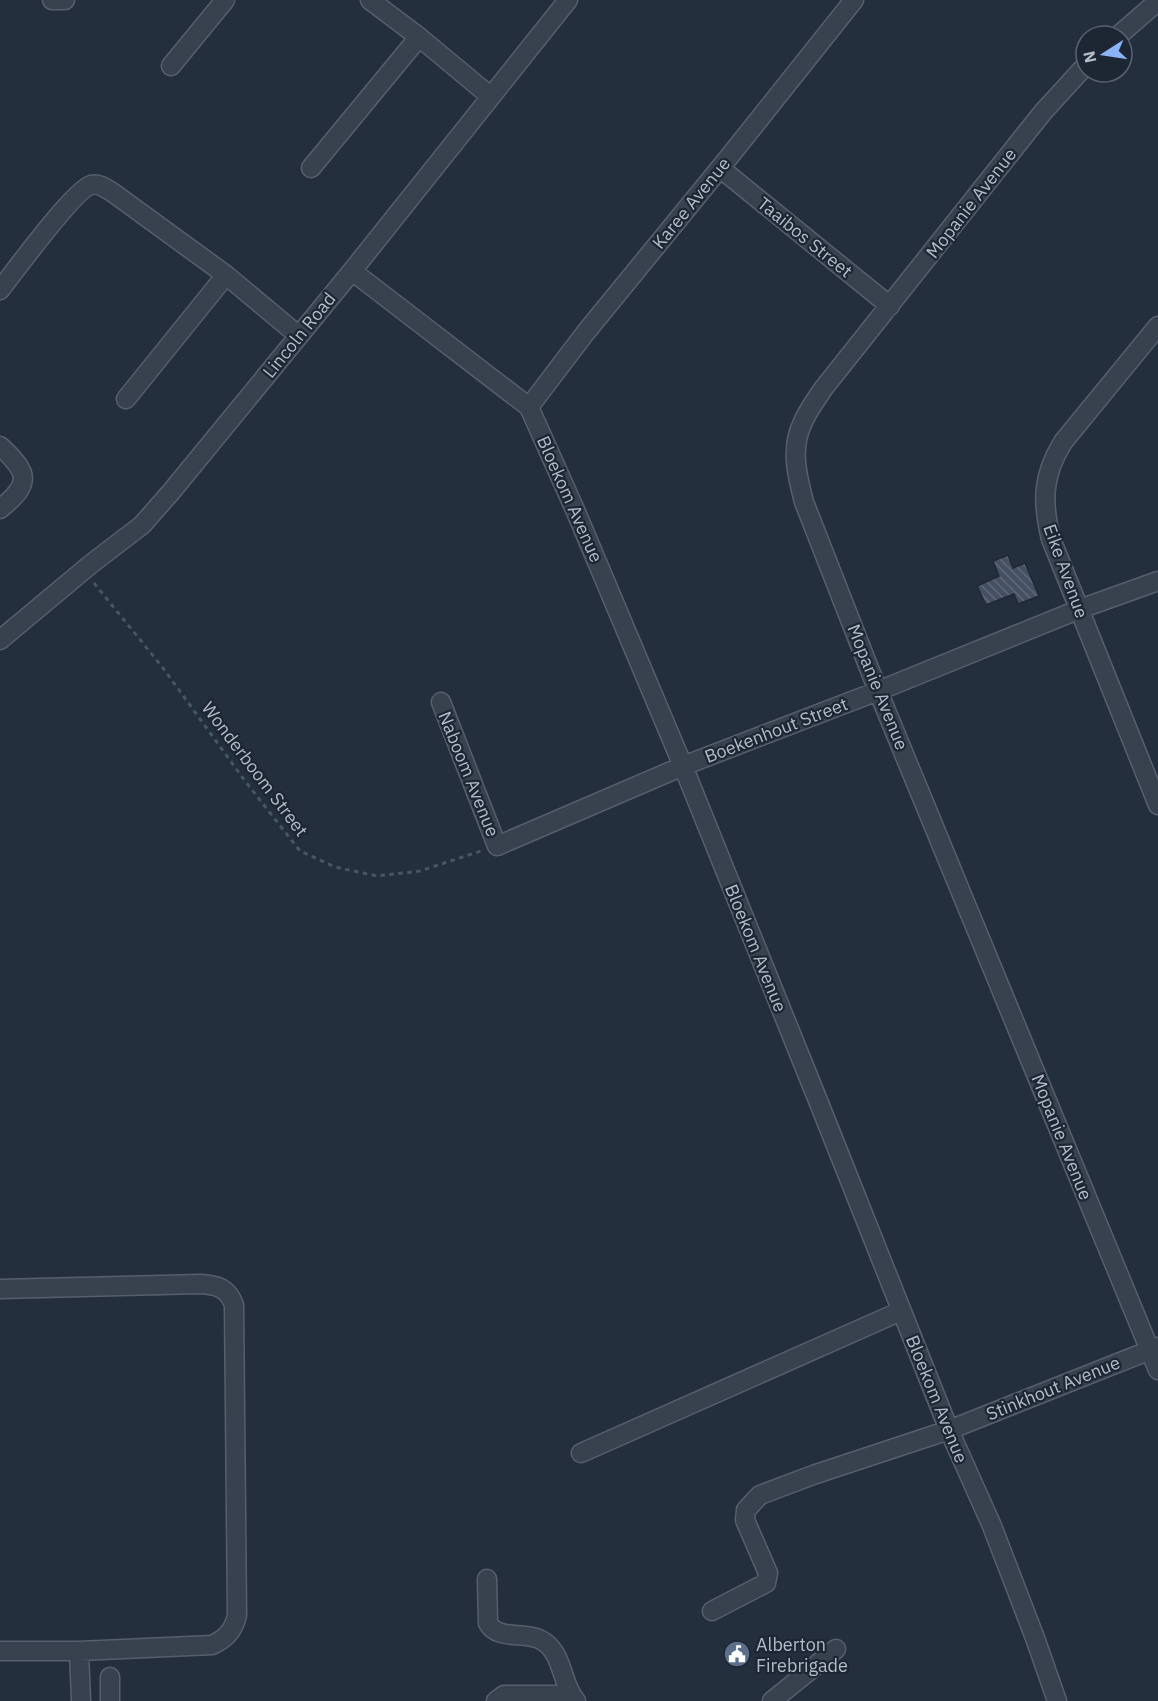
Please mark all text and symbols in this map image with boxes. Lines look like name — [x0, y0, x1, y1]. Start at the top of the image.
north arrow — [1074, 24, 1134, 84]
text: N — [1078, 49, 1100, 65]
street label: Mopanie Avenue — [921, 143, 1021, 263]
street label: Karee Avenue — [647, 152, 735, 254]
street label: Taaibos Street — [753, 192, 857, 282]
street label: Lincoln Road — [257, 288, 341, 382]
street label: Bloekom Avenue — [532, 432, 608, 566]
street label: Eike Avenue — [1038, 521, 1094, 621]
street label: Mopanie Avenue — [842, 621, 914, 753]
street label: Boekenhout Street — [701, 692, 851, 768]
street label: Wonderboom Street — [197, 697, 313, 841]
street label: Naboom Avenue — [433, 708, 505, 840]
street label: Bloekom Avenue — [720, 881, 792, 1015]
street label: Mopanie Avenue — [1026, 1071, 1098, 1203]
street label: Bloekom Avenue — [901, 1332, 973, 1466]
street label: Stinkhout Avenue — [983, 1351, 1123, 1425]
place label: Alberton Firebrigade — [756, 1633, 848, 1677]
public building icon: Alberton Firebrigade — [722, 1639, 752, 1669]

